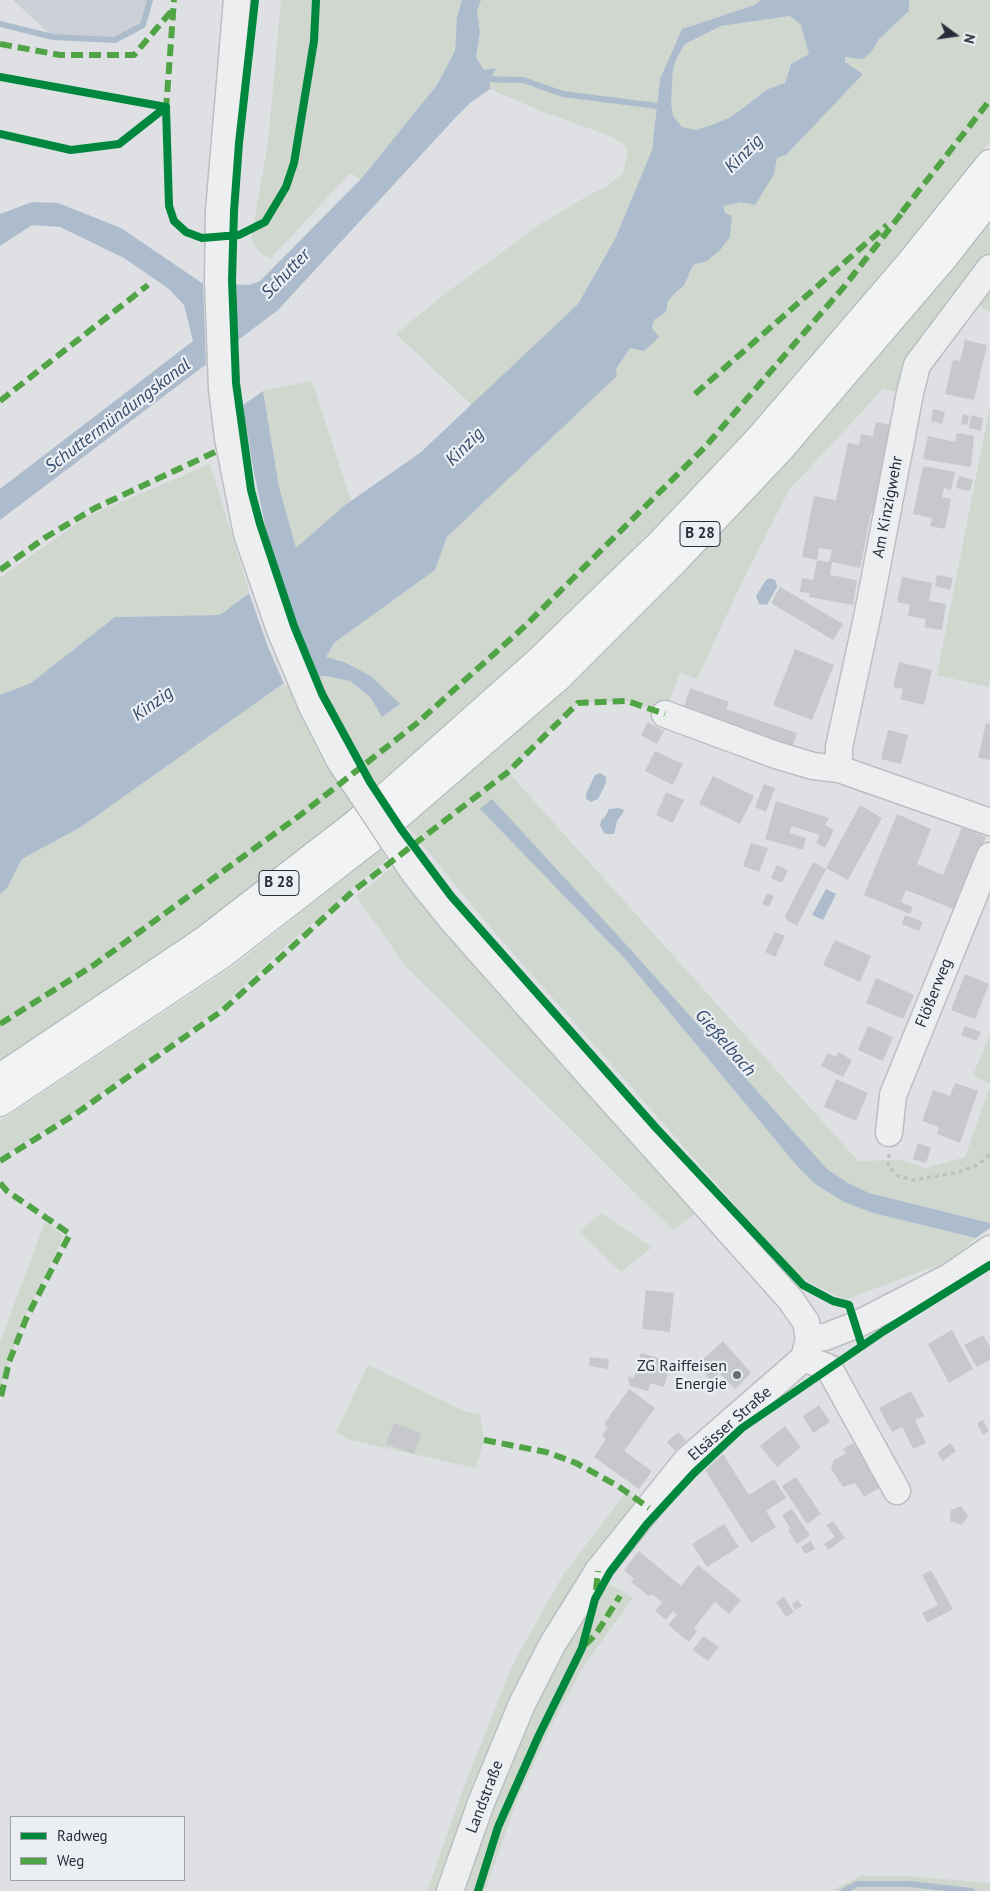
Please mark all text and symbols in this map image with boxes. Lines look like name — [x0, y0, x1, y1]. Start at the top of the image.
north arrow — [930, 10, 980, 60]
text: N — [960, 32, 979, 45]
water label: Kinzig — [720, 130, 768, 178]
water label: Schutter — [257, 245, 315, 303]
water label: Schuttermündungskanal — [41, 354, 195, 478]
water label: Kinzig — [441, 423, 489, 471]
street label: Am Kinzigwehr — [869, 454, 907, 560]
road number: B 28 — [680, 522, 720, 546]
water label: Kinzig — [128, 682, 178, 726]
road number: B 28 — [259, 870, 299, 896]
street label: Flößerweg — [911, 956, 957, 1030]
water label: Gießelbach — [690, 1005, 760, 1081]
place label: ZG Raiffeisen Energie — [637, 1356, 727, 1394]
marker: ZG Raiffeisen Energie — [731, 1369, 743, 1381]
street label: Elsässer Straße — [684, 1383, 776, 1465]
street label: Landstraße — [462, 1758, 508, 1836]
legend — [10, 1816, 185, 1881]
text: Radweg — [57, 1826, 108, 1845]
text: Weg — [57, 1851, 84, 1870]

